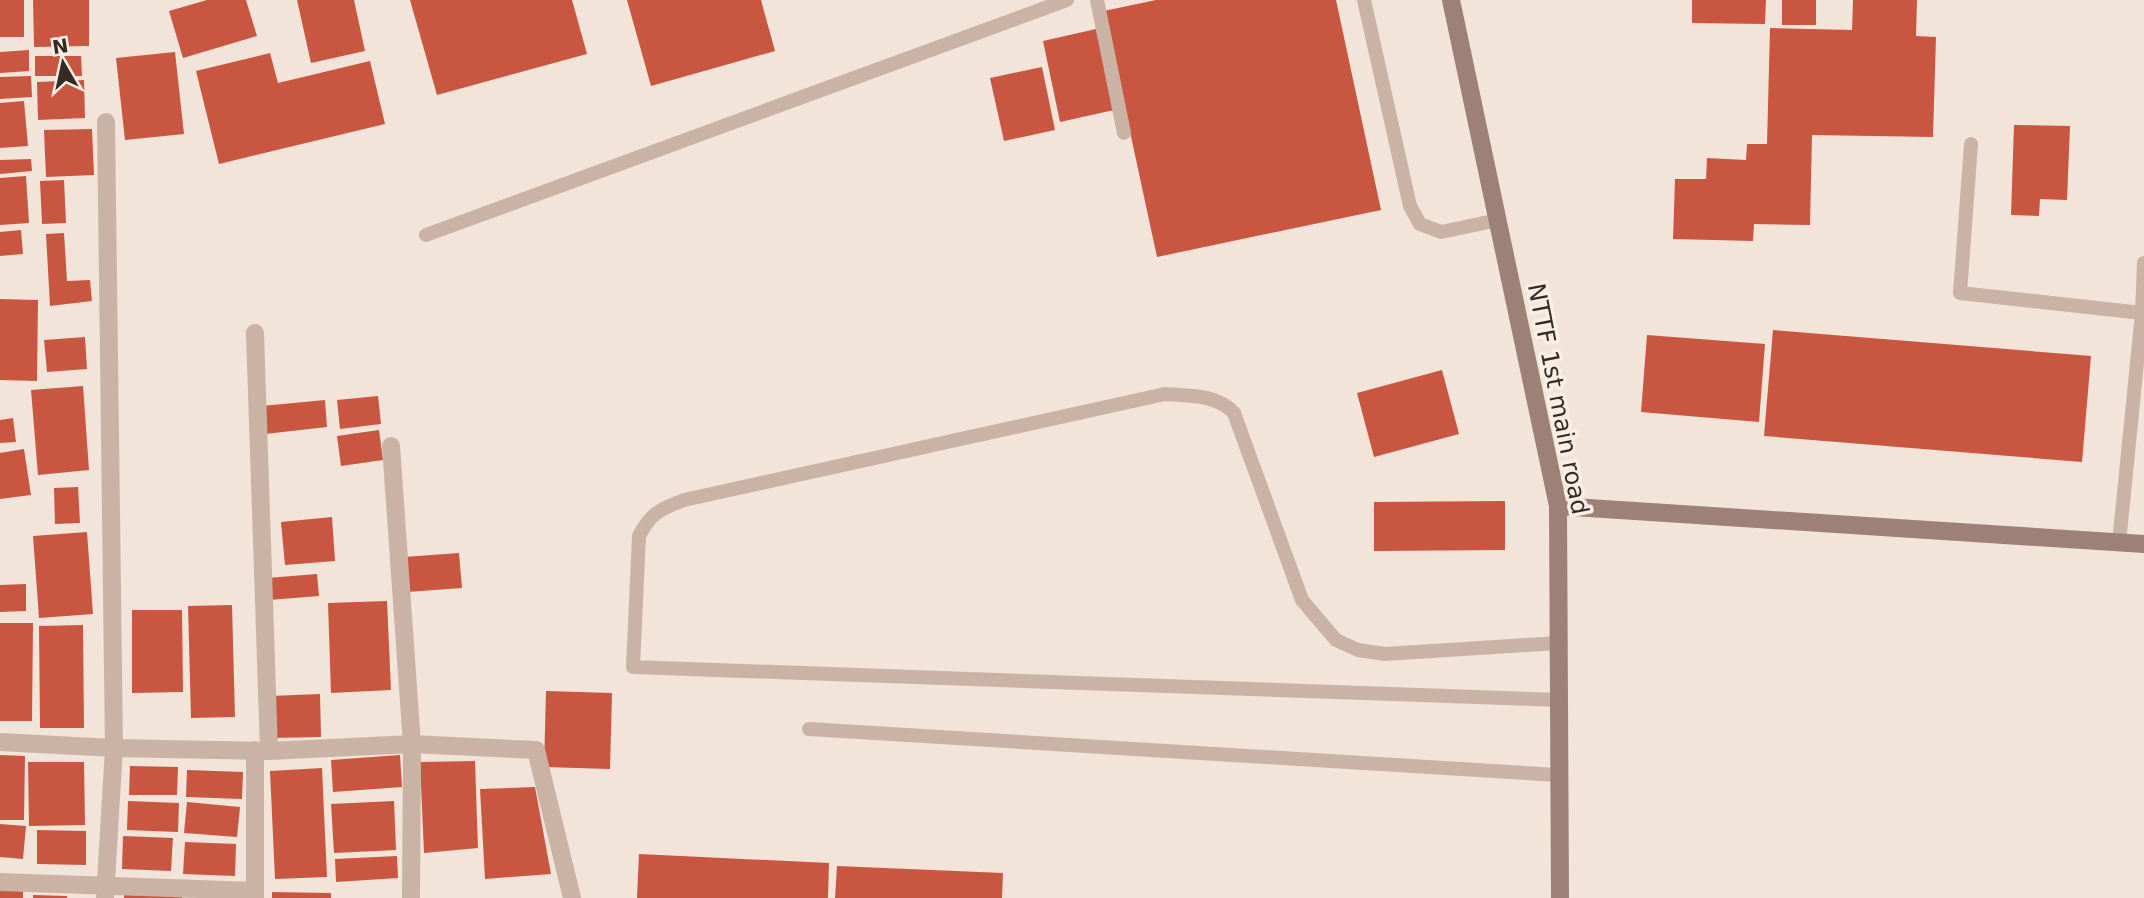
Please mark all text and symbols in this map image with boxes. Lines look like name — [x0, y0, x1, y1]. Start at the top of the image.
north arrow — [28, 28, 98, 98]
text: N — [51, 34, 70, 58]
street label: NTTF 1st main road — [1522, 281, 1594, 517]

